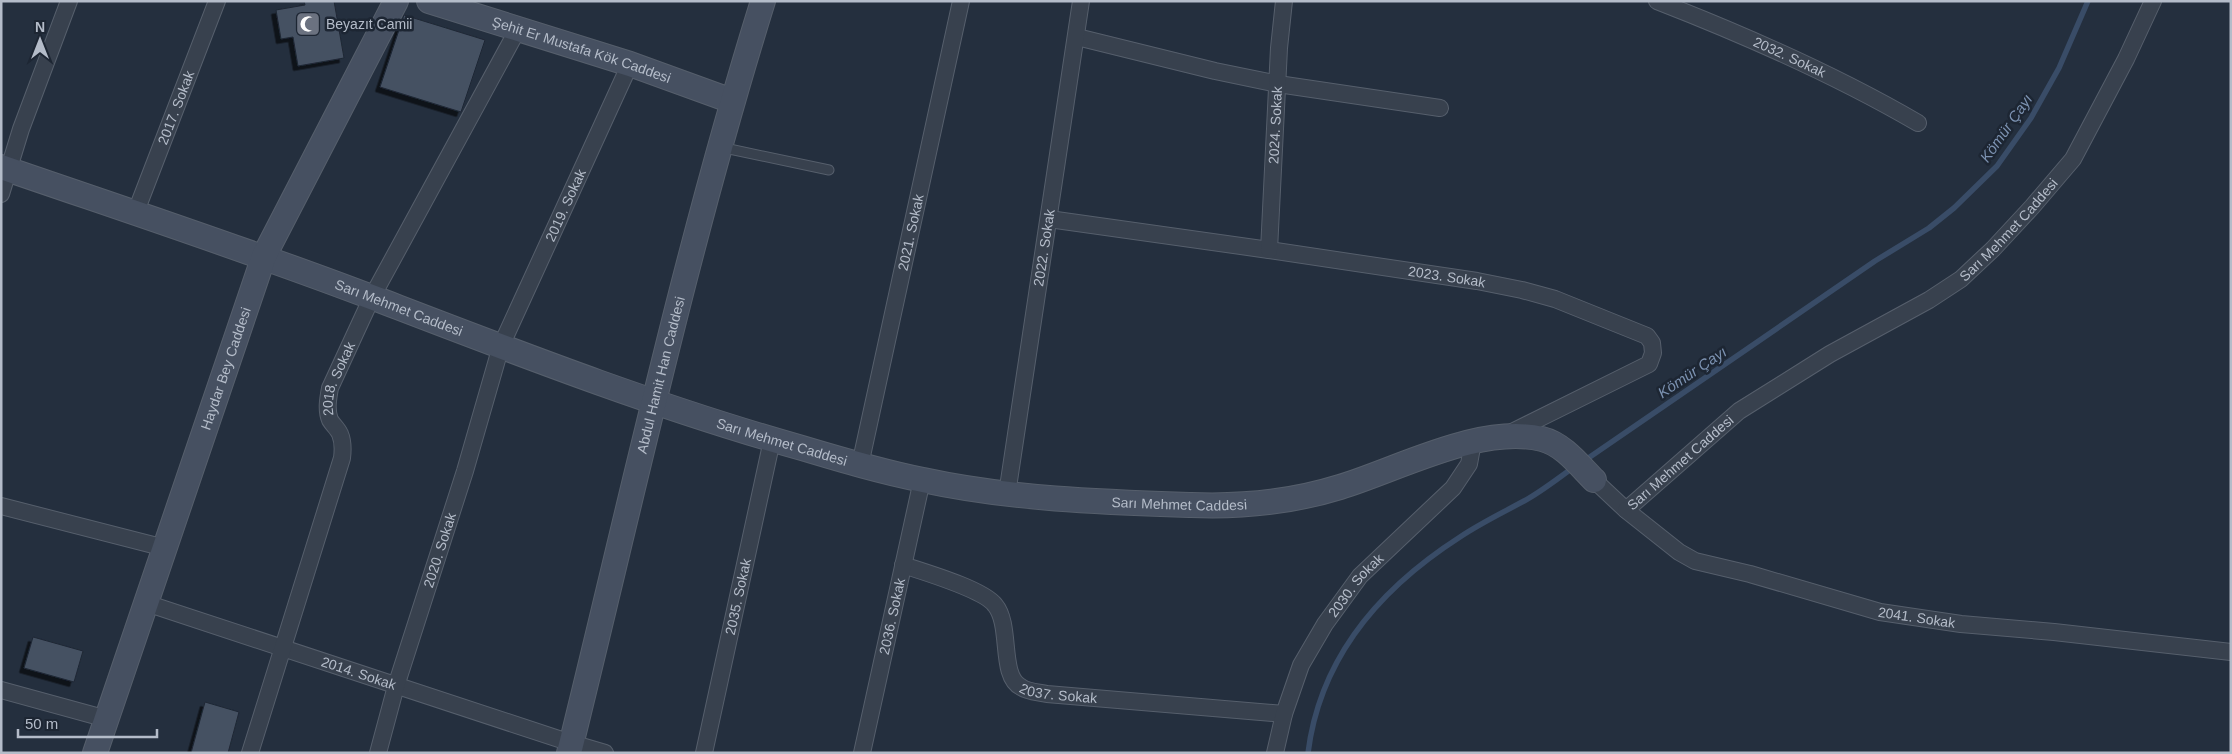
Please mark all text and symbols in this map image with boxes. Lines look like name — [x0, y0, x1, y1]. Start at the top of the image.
mosque icon: Beyazıt Camii — [295, 11, 321, 37]
street label: Şehit Er Mustafa Kök Caddesi — [490, 13, 673, 86]
north arrow — [15, 15, 65, 65]
place label: Beyazıt Camii — [326, 16, 412, 32]
text: N — [35, 19, 45, 35]
street label: 2032. Sokak — [1751, 34, 1829, 81]
street label: 2017. Sokak — [154, 67, 198, 147]
street label: 2024. Sokak — [1265, 85, 1285, 164]
water label: Kömür Çayı — [1976, 91, 2036, 165]
street label: 2019. Sokak — [542, 166, 589, 244]
street label: Sarı Mehmet Caddesi — [1956, 175, 2061, 284]
street label: 2021. Sokak — [895, 192, 927, 272]
street label: 2022. Sokak — [1030, 207, 1058, 287]
street label: 2023. Sokak — [1407, 263, 1488, 291]
street label: Sarı Mehmet Caddesi — [333, 276, 465, 339]
street label: Abdul Hamit Han Caddesi — [634, 295, 688, 455]
street label: Haydar Bey Caddesi — [197, 305, 254, 432]
street label: 2018. Sokak — [320, 338, 359, 417]
water label: Kömür Çayı — [1654, 343, 1730, 401]
street label: Sarı Mehmet Caddesi — [1624, 412, 1737, 513]
street label: Sarı Mehmet Caddesi — [715, 415, 849, 469]
street label: Sarı Mehmet Caddesi — [1111, 494, 1247, 513]
street label: 2020. Sokak — [420, 510, 459, 590]
street label: 2030. Sokak — [1325, 549, 1387, 620]
street label: 2035. Sokak — [722, 556, 754, 636]
street label: 2036. Sokak — [876, 576, 908, 656]
street label: 2041. Sokak — [1877, 604, 1957, 631]
street label: 2014. Sokak — [319, 653, 399, 693]
street label: 2037. Sokak — [1017, 680, 1099, 706]
scale bar — [18, 706, 156, 738]
text: 50 m — [25, 715, 58, 732]

